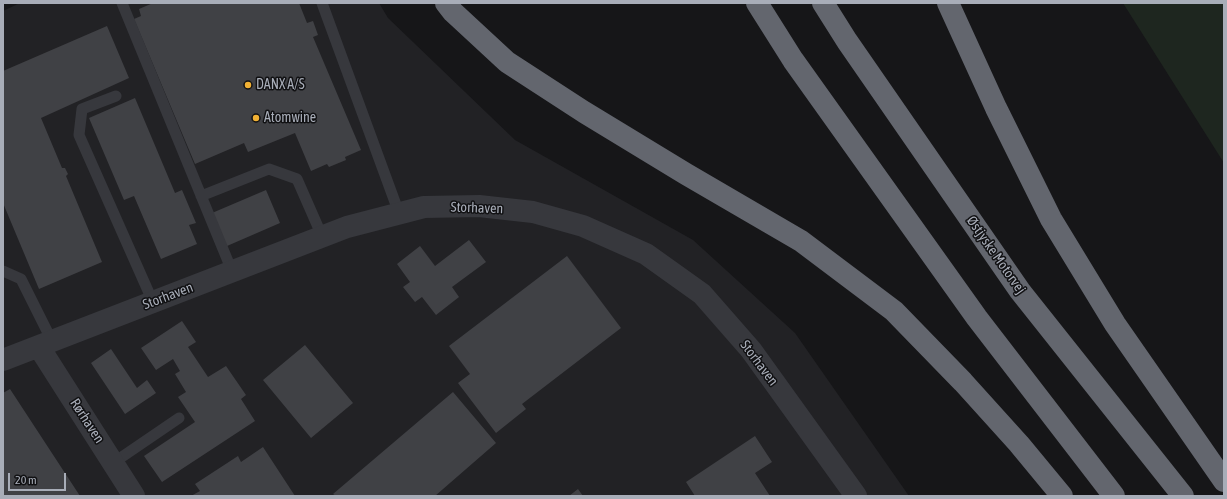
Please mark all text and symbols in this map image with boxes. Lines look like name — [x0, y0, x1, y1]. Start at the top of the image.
place label: DANX A/S — [256, 77, 305, 93]
marker: DANX A/S — [243, 80, 253, 90]
place label: Atomwine — [264, 110, 316, 126]
marker: Atomwine — [251, 113, 261, 123]
street label: Storhaven — [450, 199, 504, 217]
street label: Østjyske Motorvej — [963, 213, 1029, 297]
street label: Storhaven — [140, 279, 196, 313]
street label: Storhaven — [736, 337, 782, 389]
street label: Rørhaven — [66, 396, 108, 446]
scale bar — [10, 465, 68, 491]
text: 20 m — [15, 473, 37, 487]

